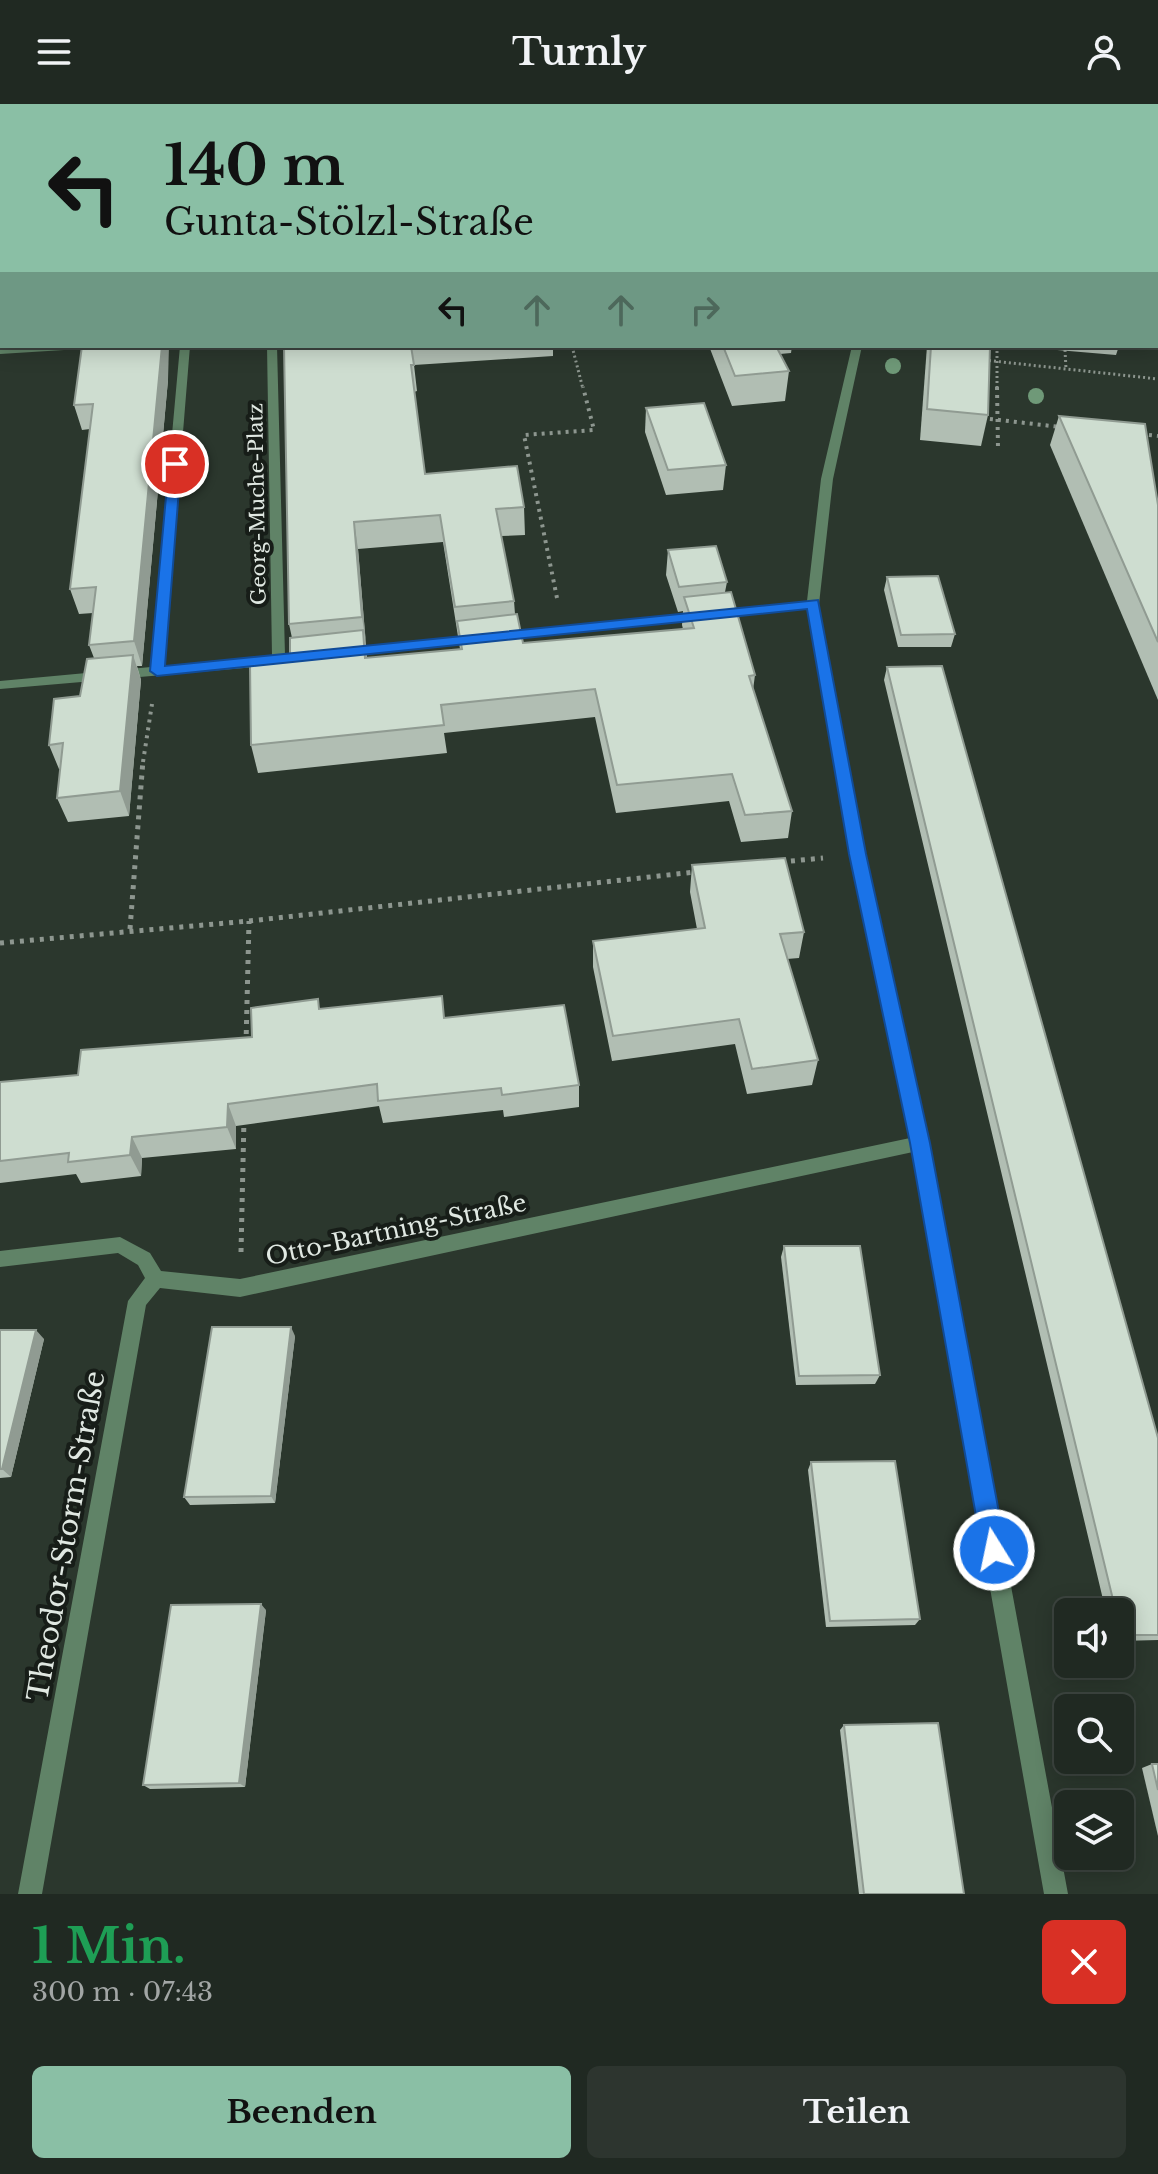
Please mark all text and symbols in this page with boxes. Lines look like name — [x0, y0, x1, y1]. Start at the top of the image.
icon: menu — [32, 30, 76, 74]
text: Turnly — [512, 30, 646, 75]
icon: person — [1082, 30, 1126, 74]
text: 140 m — [164, 131, 345, 200]
icon: left — [32, 136, 136, 240]
text: Gunta-Stölzl-Straße — [164, 200, 534, 245]
icon: left — [431, 288, 475, 332]
icon: ahead — [515, 288, 559, 332]
icon: ahead — [599, 288, 643, 332]
icon: right — [683, 288, 727, 332]
street label: Georg-Muche-Platz — [243, 403, 271, 605]
pin — [141, 430, 209, 498]
icon: arrive — [153, 442, 197, 486]
street label: Otto-Bartning-Straße — [263, 1188, 529, 1271]
street label: Theodor-Storm-Straße — [20, 1368, 113, 1704]
position arrow — [952, 1508, 1036, 1592]
map controls — [1054, 1598, 1134, 1870]
button: sound — [1054, 1598, 1134, 1678]
button: search — [1054, 1694, 1134, 1774]
button: layers — [1054, 1790, 1134, 1870]
text: 1 Min. — [32, 1916, 185, 1976]
button: close — [1042, 1920, 1126, 2004]
text: 300 m · 07:43 — [32, 1976, 213, 2008]
button: Beenden — [32, 2066, 571, 2158]
button: Teilen — [587, 2066, 1126, 2158]

